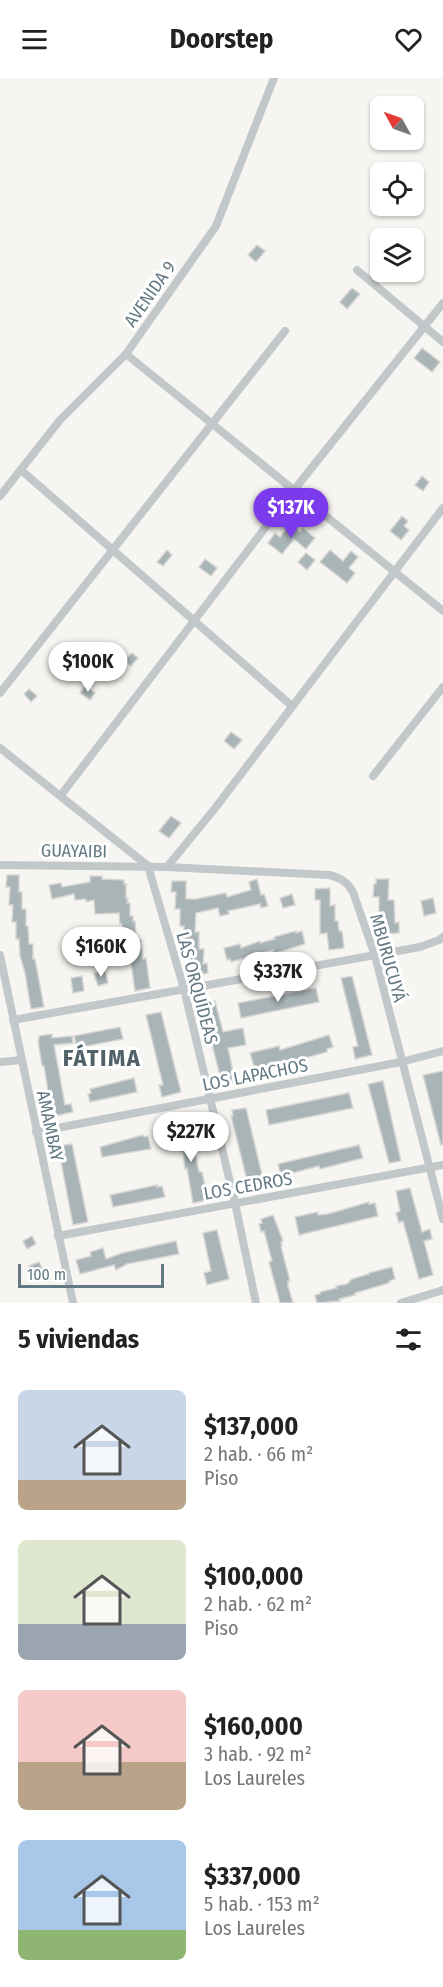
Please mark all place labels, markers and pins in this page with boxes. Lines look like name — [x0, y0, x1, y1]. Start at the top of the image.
pin: $137K — [249, 488, 333, 539]
pin: $100K — [46, 642, 130, 693]
pin: $160K — [59, 927, 143, 978]
pin: $337K — [236, 952, 320, 1003]
pin: $227K — [149, 1112, 233, 1163]

